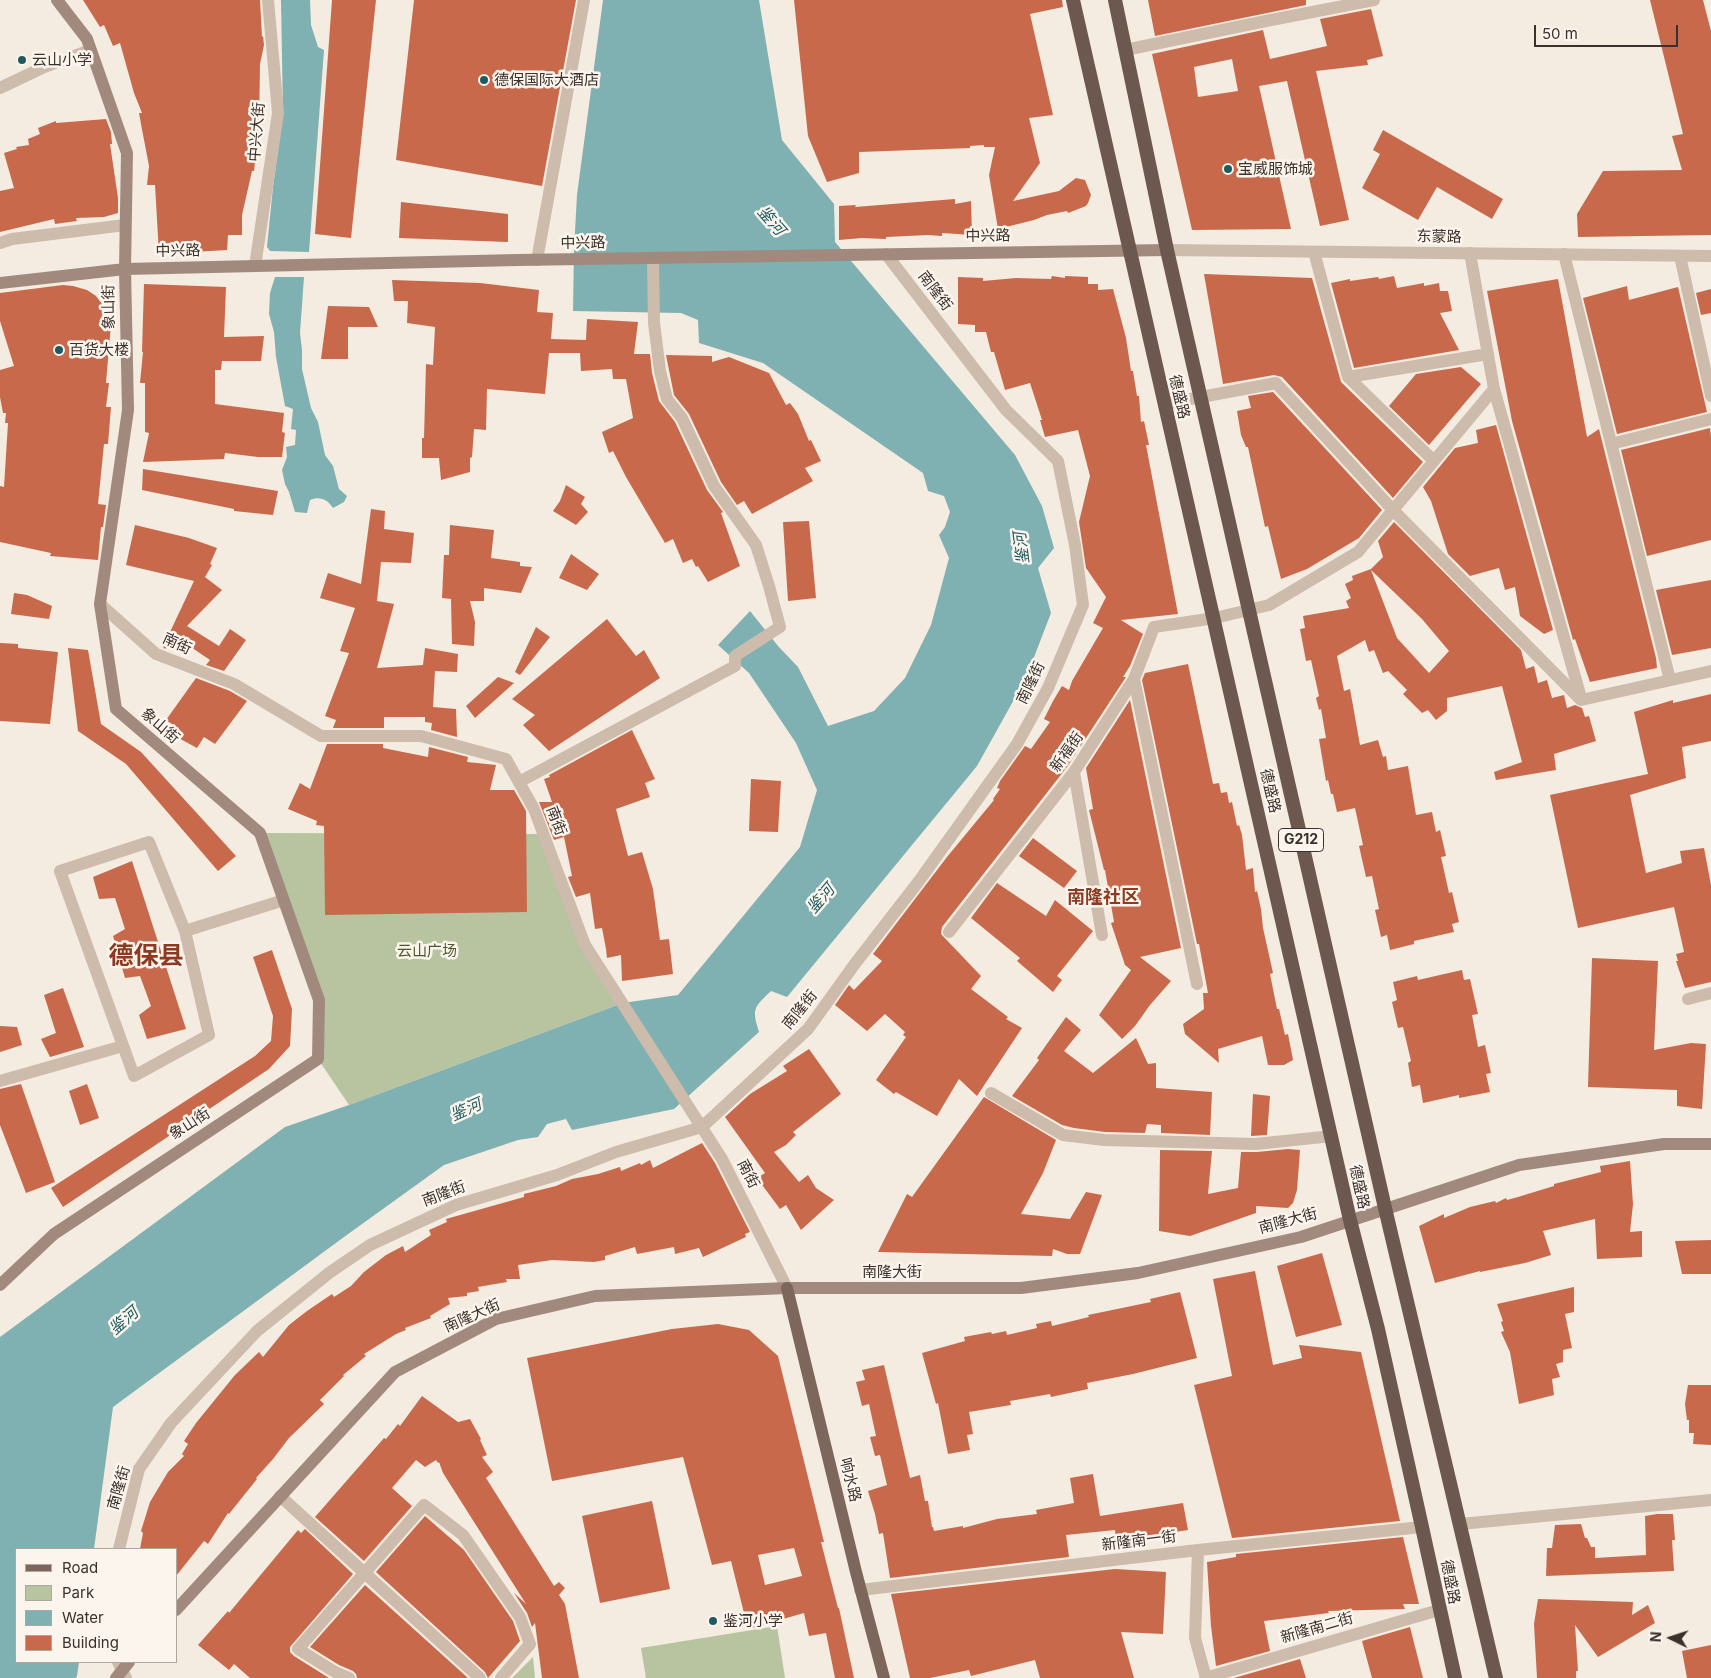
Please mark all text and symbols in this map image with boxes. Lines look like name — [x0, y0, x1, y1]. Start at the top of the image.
scale bar — [1536, 15, 1680, 47]
text: 50 m — [1542, 24, 1578, 43]
place label: 云山小学 — [32, 51, 92, 69]
marker: 云山小学 — [16, 54, 28, 66]
place label: 德保国际大酒店 — [494, 71, 599, 89]
marker: 德保国际大酒店 — [478, 74, 490, 86]
street label: 中兴大街 — [245, 101, 269, 163]
place label: 宝威服饰城 — [1238, 160, 1313, 178]
marker: 宝威服饰城 — [1222, 163, 1234, 175]
water label: 鉴河 — [753, 203, 789, 239]
street label: 中兴路 — [965, 227, 1011, 245]
street label: 东蒙路 — [1416, 228, 1462, 246]
street label: 中兴路 — [560, 234, 606, 252]
street label: 中兴路 — [155, 242, 201, 260]
street label: 南隆街 — [914, 268, 956, 314]
street label: 象山街 — [100, 284, 118, 330]
place label: 百货大楼 — [69, 341, 129, 359]
marker: 百货大楼 — [53, 344, 65, 356]
street label: 德盛路 — [1165, 373, 1193, 421]
water label: 鉴河 — [1011, 531, 1033, 565]
street label: 南街 — [160, 630, 194, 658]
street label: 南隆街 — [1013, 659, 1049, 707]
street label: 象山街 — [137, 704, 183, 748]
street label: 新福街 — [1047, 728, 1087, 776]
street label: 德盛路 — [1256, 767, 1284, 815]
street label: 南街 — [542, 804, 570, 838]
road number: G212 — [1278, 828, 1324, 852]
water label: 鉴河 — [803, 881, 839, 917]
district label: 南隆社区 — [1067, 887, 1139, 909]
district label: 德保县 — [109, 941, 183, 971]
park label: 云山广场 — [397, 942, 457, 960]
street label: 南隆街 — [779, 987, 821, 1033]
water label: 鉴河 — [447, 1095, 485, 1125]
street label: 象山街 — [166, 1104, 214, 1144]
street label: 南街 — [733, 1157, 763, 1191]
street label: 德盛路 — [1346, 1163, 1372, 1211]
street label: 南隆街 — [420, 1178, 468, 1210]
street label: 南隆大街 — [1257, 1205, 1319, 1237]
street label: 南隆大街 — [862, 1263, 922, 1281]
street label: 南隆大街 — [441, 1296, 503, 1336]
water label: 鉴河 — [106, 1303, 142, 1339]
street label: 响水路 — [836, 1456, 864, 1504]
street label: 南隆街 — [104, 1464, 134, 1512]
street label: 新隆南一街 — [1101, 1527, 1177, 1555]
legend — [15, 1548, 178, 1663]
text: Road — [62, 1558, 98, 1577]
street label: 德盛路 — [1437, 1558, 1463, 1606]
text: Park — [62, 1583, 94, 1602]
text: Water — [62, 1608, 104, 1627]
street label: 新隆南二街 — [1278, 1609, 1356, 1647]
place label: 鉴河小学 — [723, 1612, 783, 1630]
north arrow — [1646, 1613, 1696, 1663]
marker: 鉴河小学 — [707, 1615, 719, 1627]
text: N — [1647, 1631, 1664, 1643]
text: Building — [62, 1633, 119, 1652]

